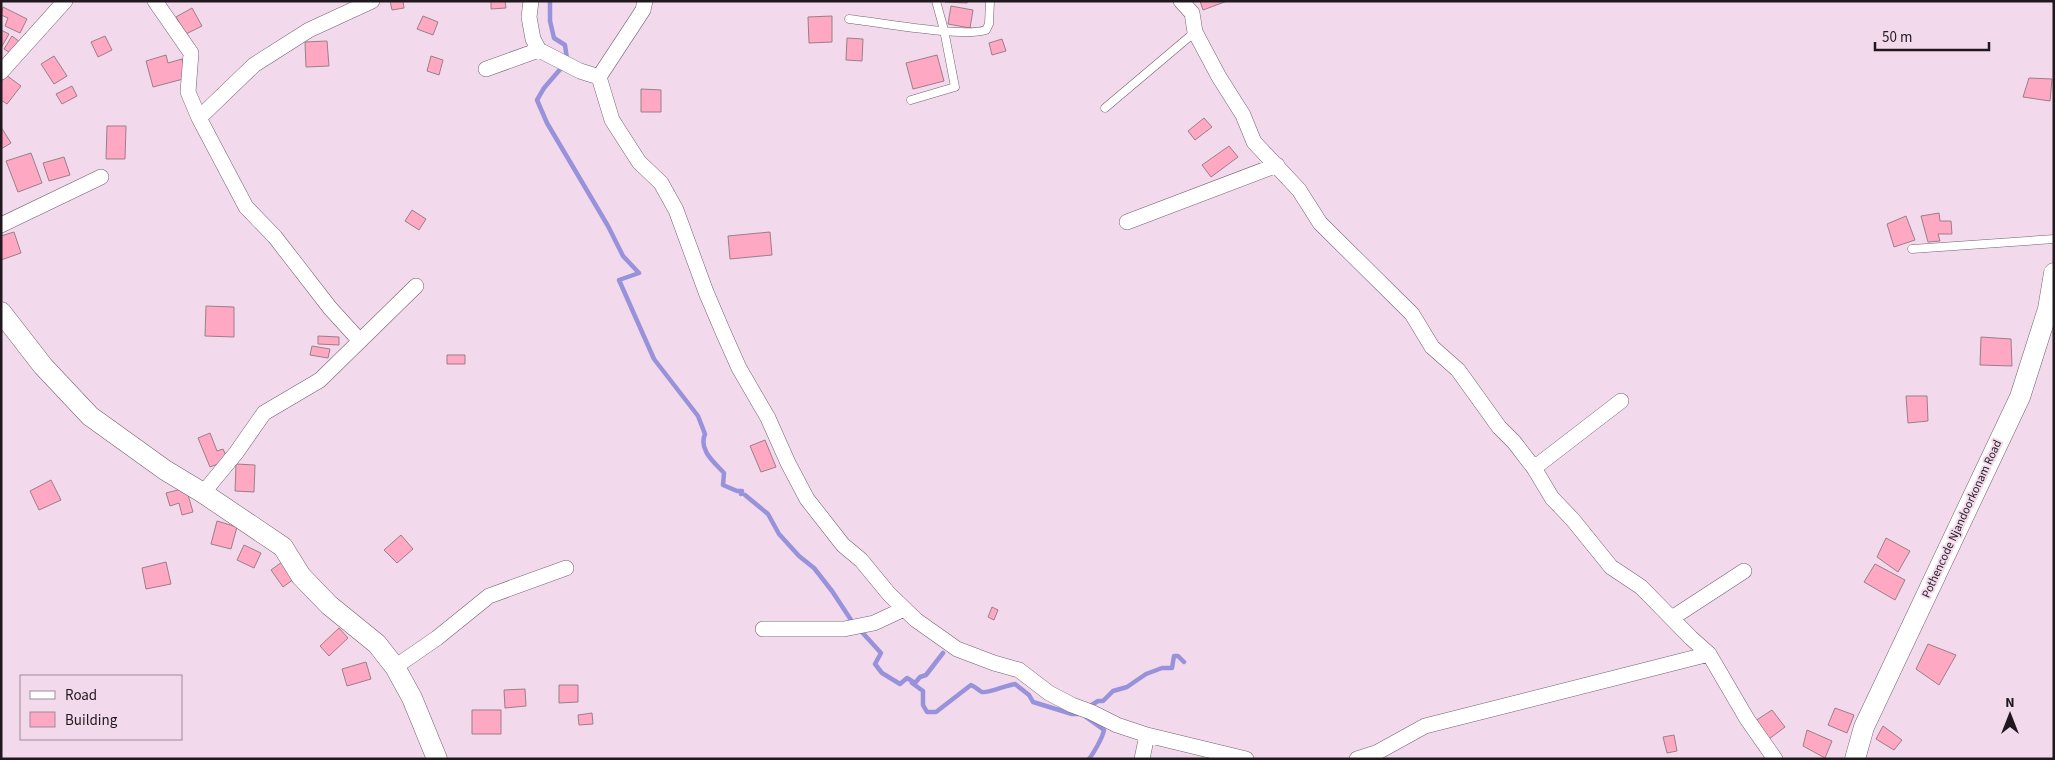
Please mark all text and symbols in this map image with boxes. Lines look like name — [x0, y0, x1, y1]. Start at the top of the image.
scale bar — [1875, 20, 1989, 52]
text: 50 m — [1882, 27, 1912, 48]
street label: Pothencode Njandoorkonam Road — [1918, 437, 2006, 601]
legend — [20, 675, 182, 740]
text: Road — [65, 685, 97, 706]
north arrow — [1985, 690, 2035, 740]
text: N — [2005, 693, 2015, 713]
text: Building — [65, 710, 118, 731]

